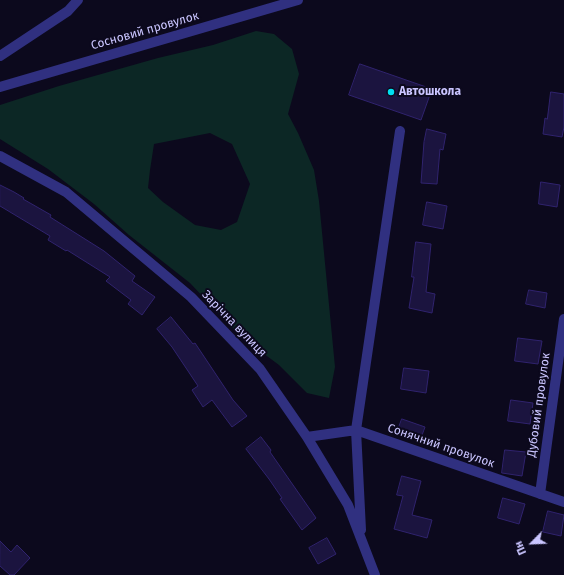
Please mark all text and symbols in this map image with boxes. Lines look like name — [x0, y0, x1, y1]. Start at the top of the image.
street label: Сосновий провулок — [89, 9, 201, 53]
place label: Автошкола — [399, 85, 461, 99]
marker: Автошкола — [386, 87, 396, 97]
street label: Зарічна вулиця — [199, 288, 269, 360]
street label: Дубовий провулок — [525, 352, 553, 458]
street label: Сонячний провулок — [386, 421, 496, 471]
north arrow — [512, 523, 552, 563]
text: Пн — [512, 539, 529, 557]

